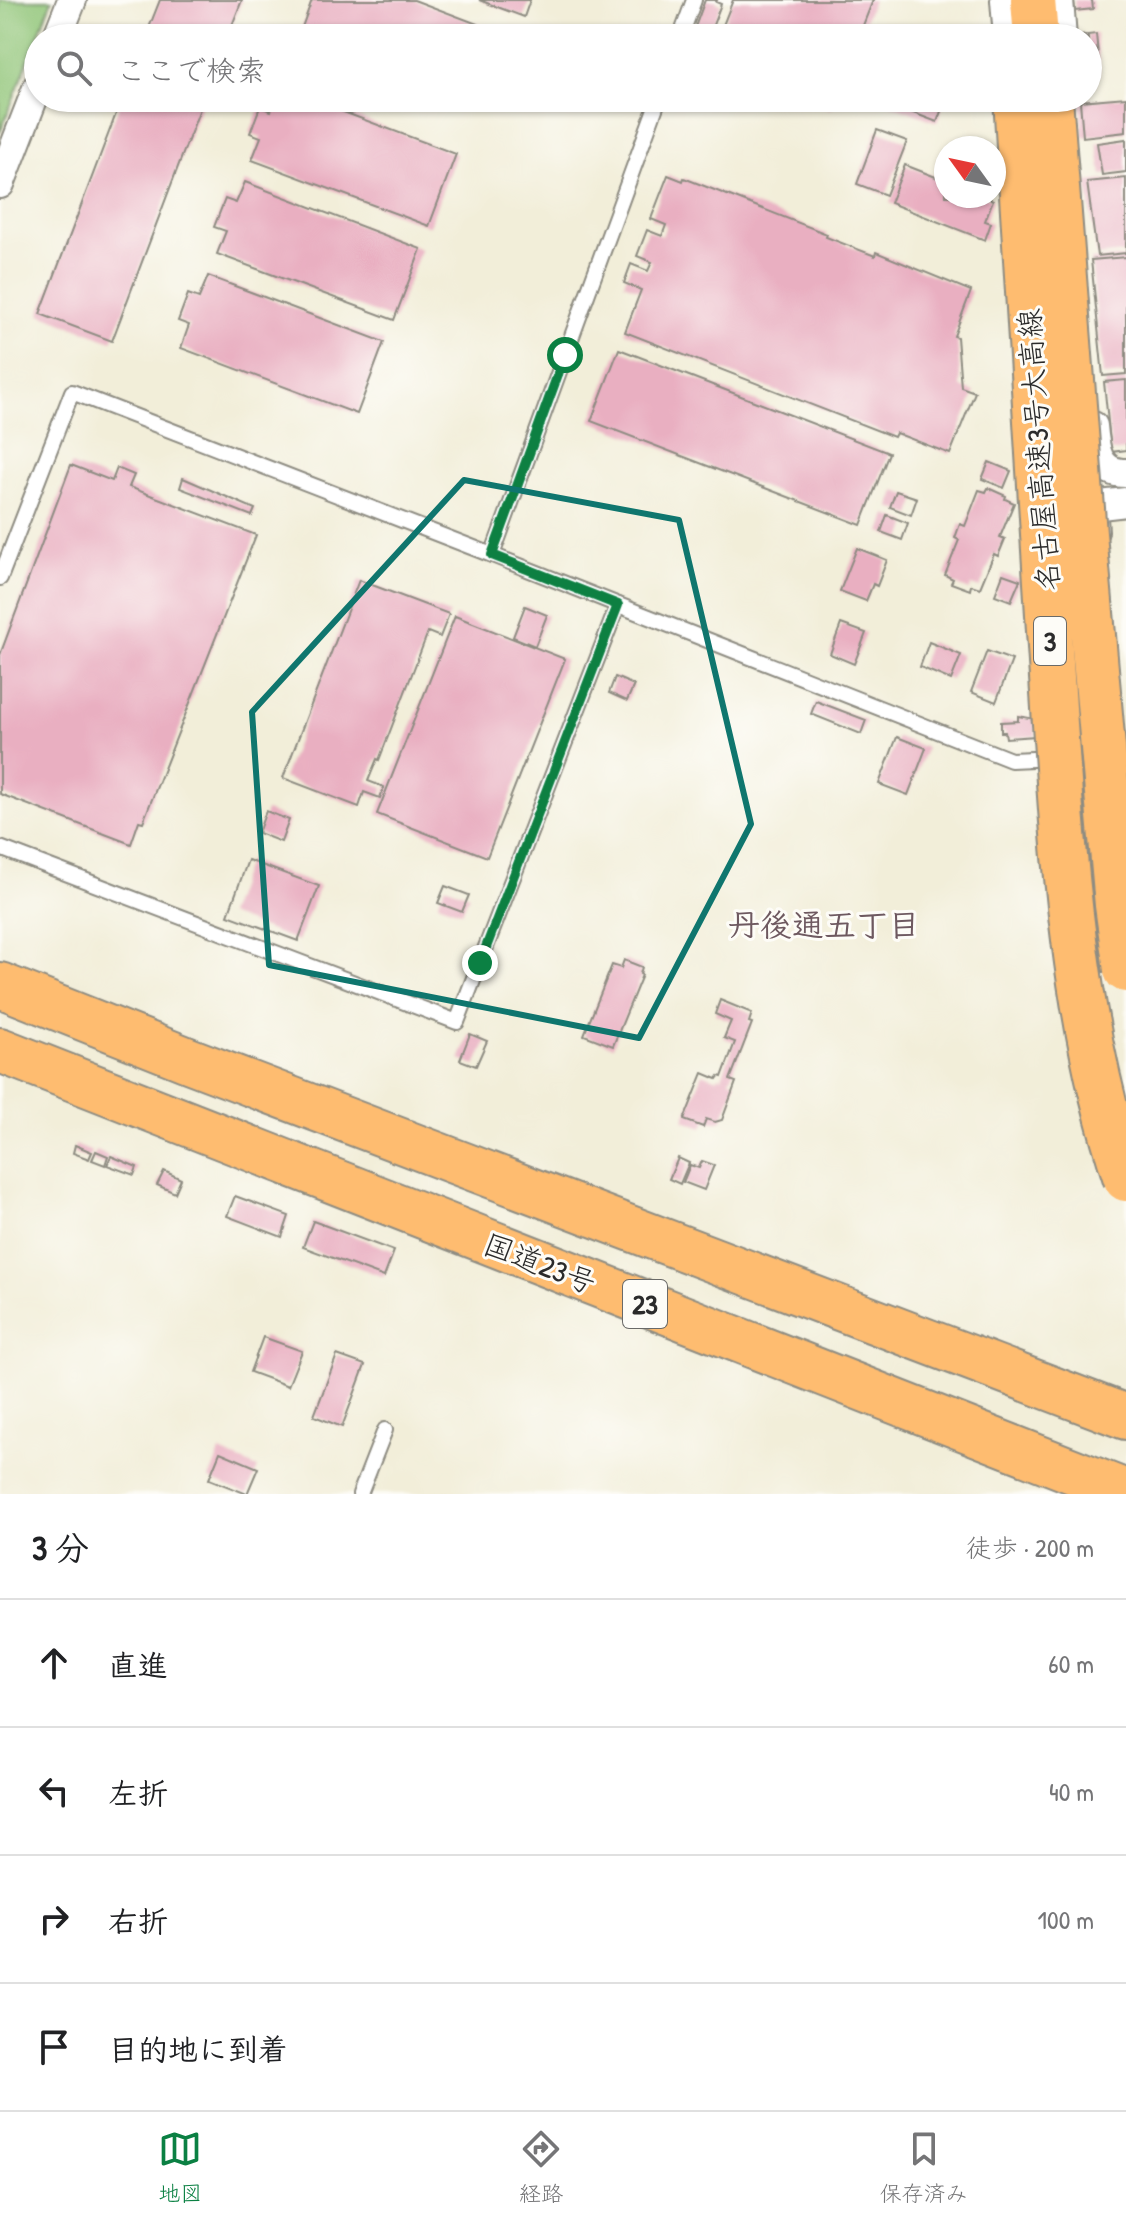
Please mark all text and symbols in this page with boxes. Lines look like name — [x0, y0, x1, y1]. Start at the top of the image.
search box — [24, 24, 1102, 112]
icon: search — [52, 46, 96, 90]
text: ここで検索 — [116, 50, 266, 90]
north arrow — [934, 136, 1006, 208]
street label: 名古屋高速3号大高線 — [1008, 307, 1068, 593]
route start — [547, 337, 583, 373]
road number: 3 — [1034, 617, 1066, 665]
district label: 丹後通五丁目 — [728, 903, 920, 946]
route end — [462, 945, 498, 981]
street label: 国道23号 — [478, 1223, 602, 1303]
road number: 23 — [623, 1280, 667, 1328]
text: 3 分 — [32, 1525, 89, 1571]
text: 徒歩 · 200 m — [966, 1530, 1094, 1565]
icon: ahead — [32, 1641, 76, 1685]
text: 直進 — [108, 1645, 168, 1685]
text: 60 m — [1048, 1646, 1094, 1681]
icon: left — [32, 1769, 76, 1813]
text: 左折 — [108, 1773, 168, 1813]
text: 40 m — [1049, 1774, 1094, 1809]
icon: right — [32, 1897, 76, 1941]
text: 右折 — [108, 1901, 168, 1941]
text: 100 m — [1038, 1902, 1094, 1937]
icon: arrive — [32, 2025, 76, 2069]
text: 目的地に到着 — [108, 2029, 288, 2069]
tab: 地図 — [158, 2127, 202, 2208]
tab: 経路 — [519, 2127, 563, 2208]
tab: 保存済み — [880, 2127, 968, 2208]

